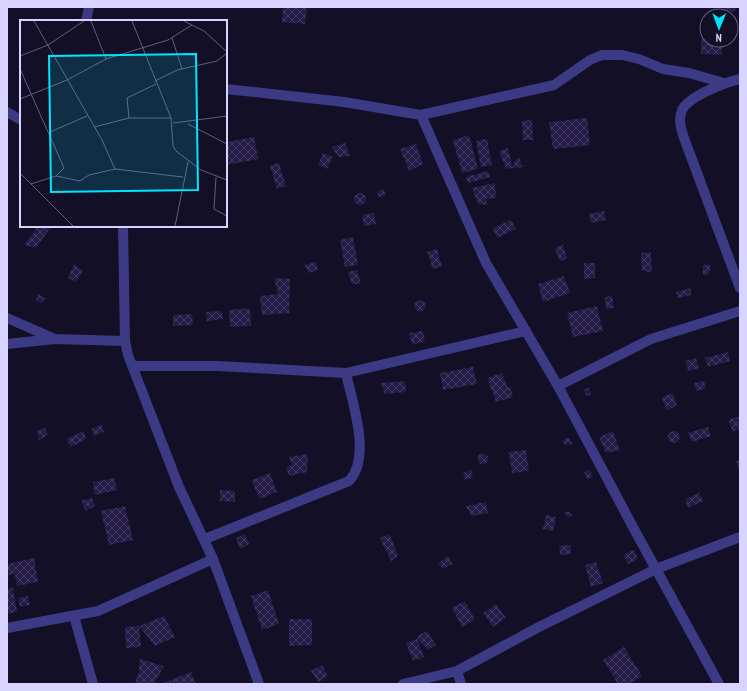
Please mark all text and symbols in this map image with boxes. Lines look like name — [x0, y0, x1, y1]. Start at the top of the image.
north arrow — [699, 8, 739, 48]
inset map — [20, 20, 227, 227]
text: N — [716, 31, 722, 45]

